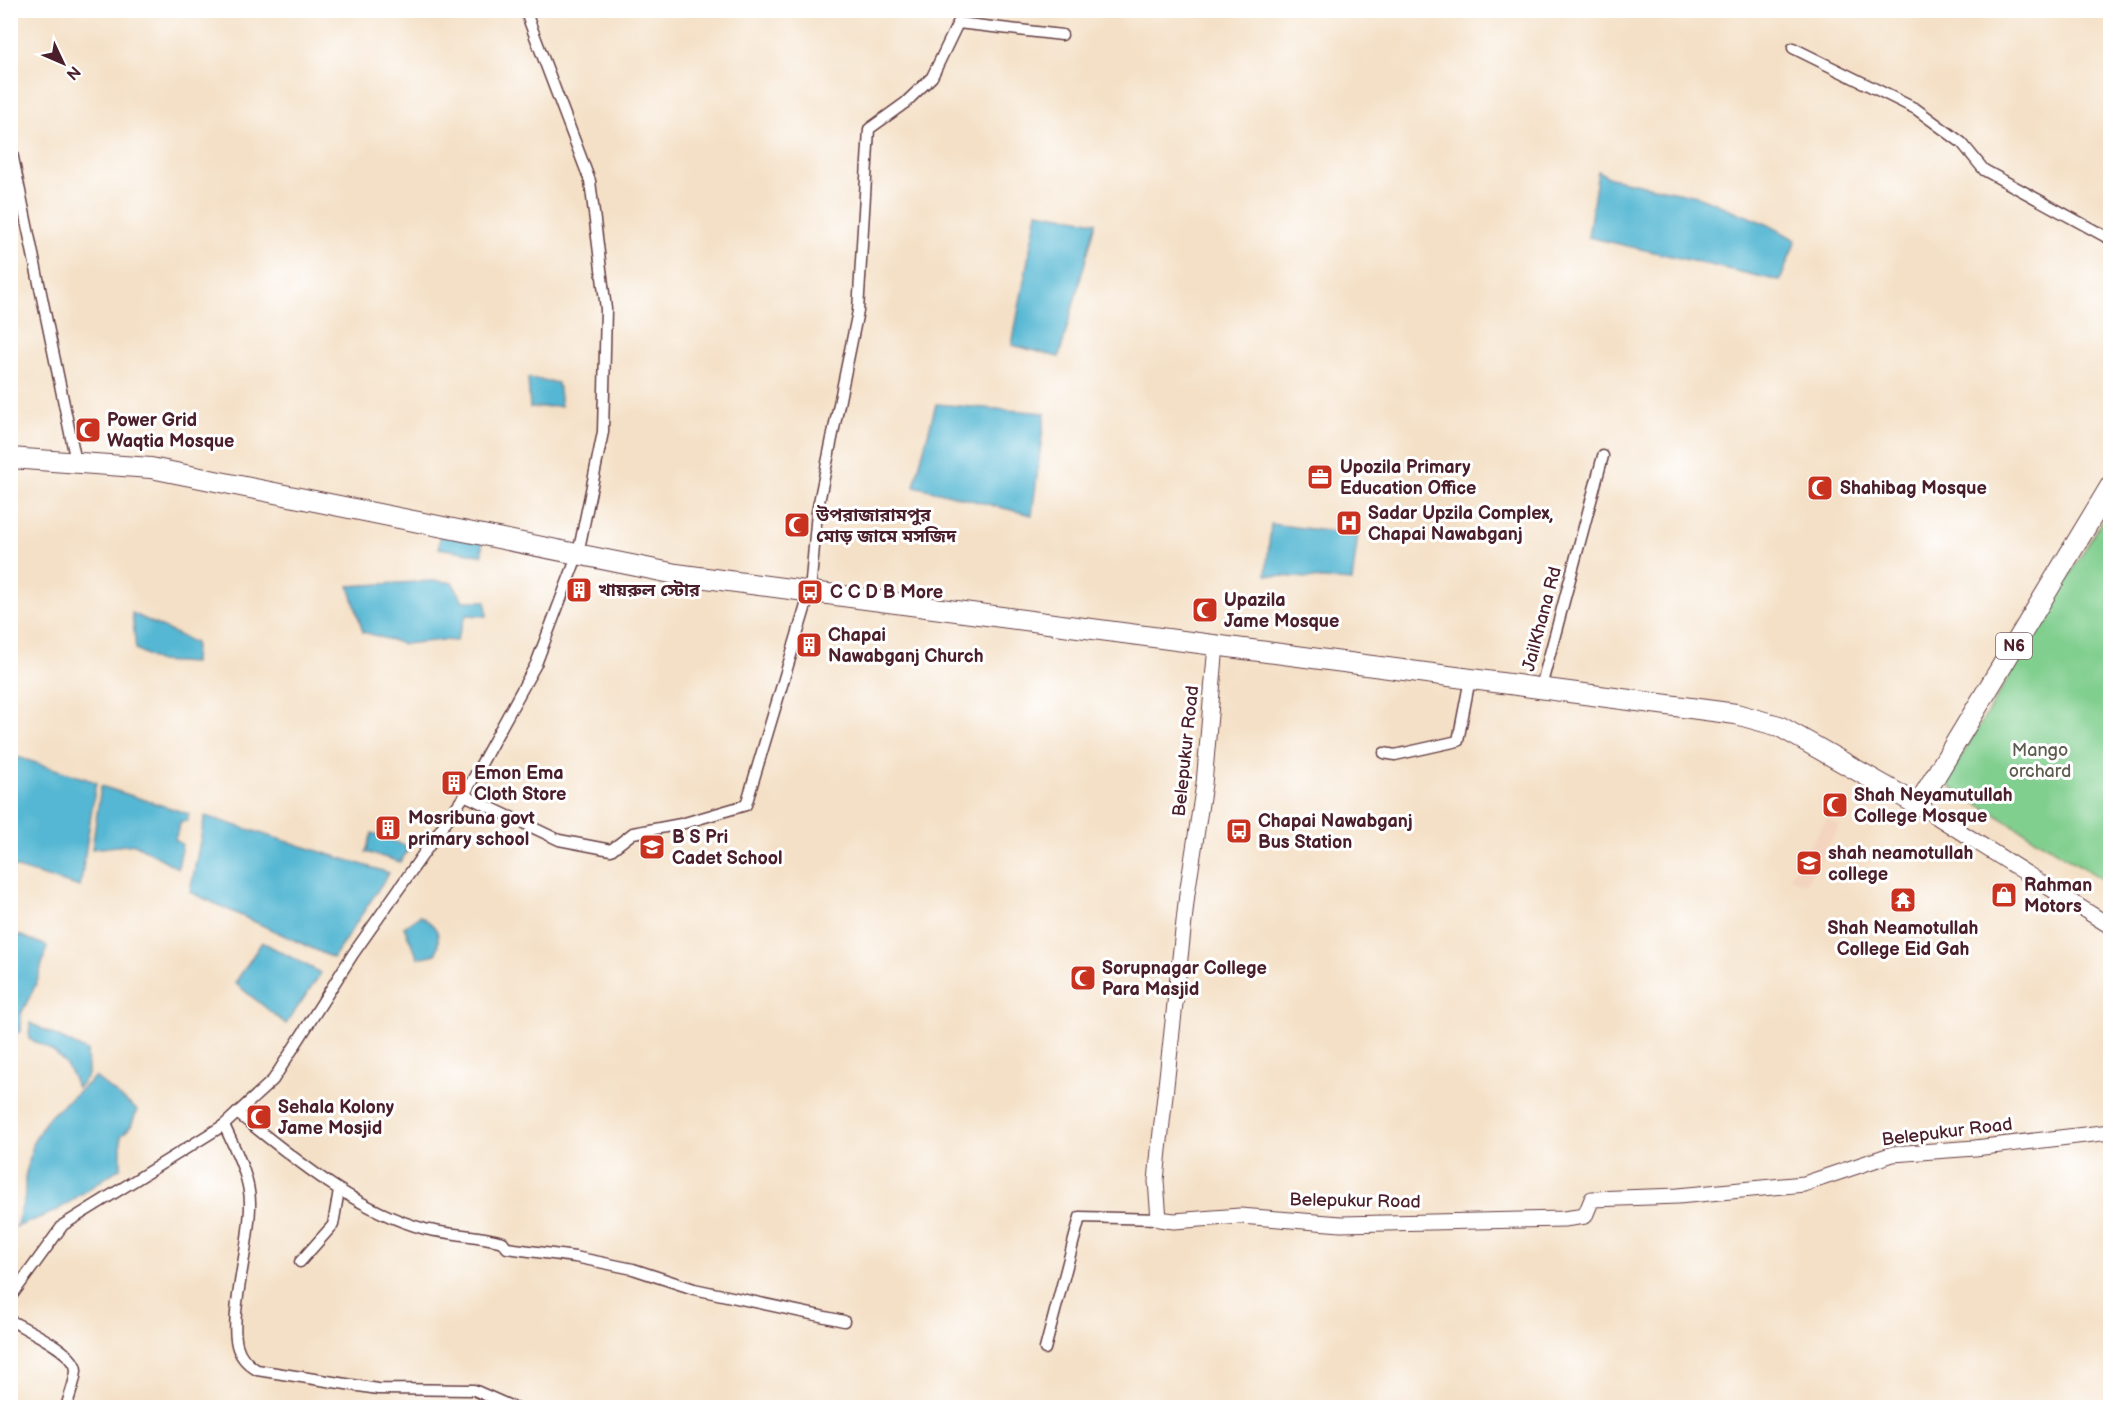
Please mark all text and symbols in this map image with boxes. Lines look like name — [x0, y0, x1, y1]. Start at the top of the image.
north arrow — [33, 33, 93, 93]
text: N — [62, 61, 84, 83]
place label: Power Grid Waqtia Mosque — [107, 410, 234, 452]
mosque icon: Power Grid Waqtia Mosque — [73, 415, 103, 445]
place label: Upozila Primary Education Office — [1340, 457, 1476, 499]
office icon: Upozila Primary Education Office — [1305, 462, 1335, 492]
mosque icon: Shahibag Mosque — [1805, 473, 1835, 503]
place label: Shahibag Mosque — [1840, 478, 1987, 499]
place label: Sadar Upzila Complex, Chapai Nawabganj — [1368, 503, 1553, 545]
place label: উপরাজারামপুর মোড় জামে মসজিদ — [815, 505, 957, 547]
hospital icon: Sadar Upzila Complex, Chapai Nawabganj — [1334, 508, 1364, 538]
mosque icon: উপরাজারামপুর মোড় জামে মসজিদ — [782, 510, 812, 540]
street label: JailKhana Rd — [1518, 564, 1566, 674]
building icon: খায়রুল স্টোর — [564, 575, 594, 605]
bus stop icon: C C D B More — [795, 577, 825, 607]
place label: খায়রুল স্টোর — [598, 580, 701, 601]
place label: C C D B More — [830, 582, 943, 603]
place label: Upazila Jame Mosque — [1224, 590, 1339, 632]
mosque icon: Upazila Jame Mosque — [1190, 595, 1220, 625]
place label: Chapai Nawabganj Church — [828, 625, 984, 667]
building icon: Chapai Nawabganj Church — [794, 630, 824, 660]
road number: N6 — [1996, 633, 2032, 659]
street label: Belepukur Road — [1169, 685, 1203, 817]
park label: Mango orchard — [2009, 740, 2071, 782]
place label: Emon Ema Cloth Store — [474, 763, 566, 805]
building icon: Emon Ema Cloth Store — [439, 768, 469, 798]
place label: Shah Neyamutullah College Mosque — [1854, 785, 2013, 827]
mosque icon: Shah Neyamutullah College Mosque — [1820, 790, 1850, 820]
place label: Mosribuna govt primary school — [408, 808, 535, 850]
place label: Chapai Nawabganj Bus Station — [1258, 811, 1412, 853]
building icon: Mosribuna govt primary school — [373, 813, 403, 843]
bus stop icon: Chapai Nawabganj Bus Station — [1224, 816, 1254, 846]
place label: B S Pri Cadet School — [672, 827, 782, 869]
school or university icon: B S Pri Cadet School — [637, 832, 667, 862]
place label: shah neamotullah college — [1828, 843, 1973, 885]
school or university icon: shah neamotullah college — [1794, 848, 1824, 878]
place label: Rahman Motors — [2024, 875, 2092, 917]
shop icon: Rahman Motors — [1989, 880, 2019, 910]
temple icon: Shah Neamotullah College Eid Gah — [1888, 885, 1918, 915]
place label: Shah Neamotullah College Eid Gah — [1828, 918, 1978, 960]
place label: Sorupnagar College Para Masjid — [1102, 958, 1267, 1000]
mosque icon: Sorupnagar College Para Masjid — [1068, 963, 1098, 993]
place label: Sehala Kolony Jame Mosjid — [278, 1097, 395, 1139]
mosque icon: Sehala Kolony Jame Mosjid — [244, 1102, 274, 1132]
street label: Belepukur Road — [1880, 1114, 2014, 1150]
street label: Belepukur Road — [1289, 1189, 1421, 1213]

